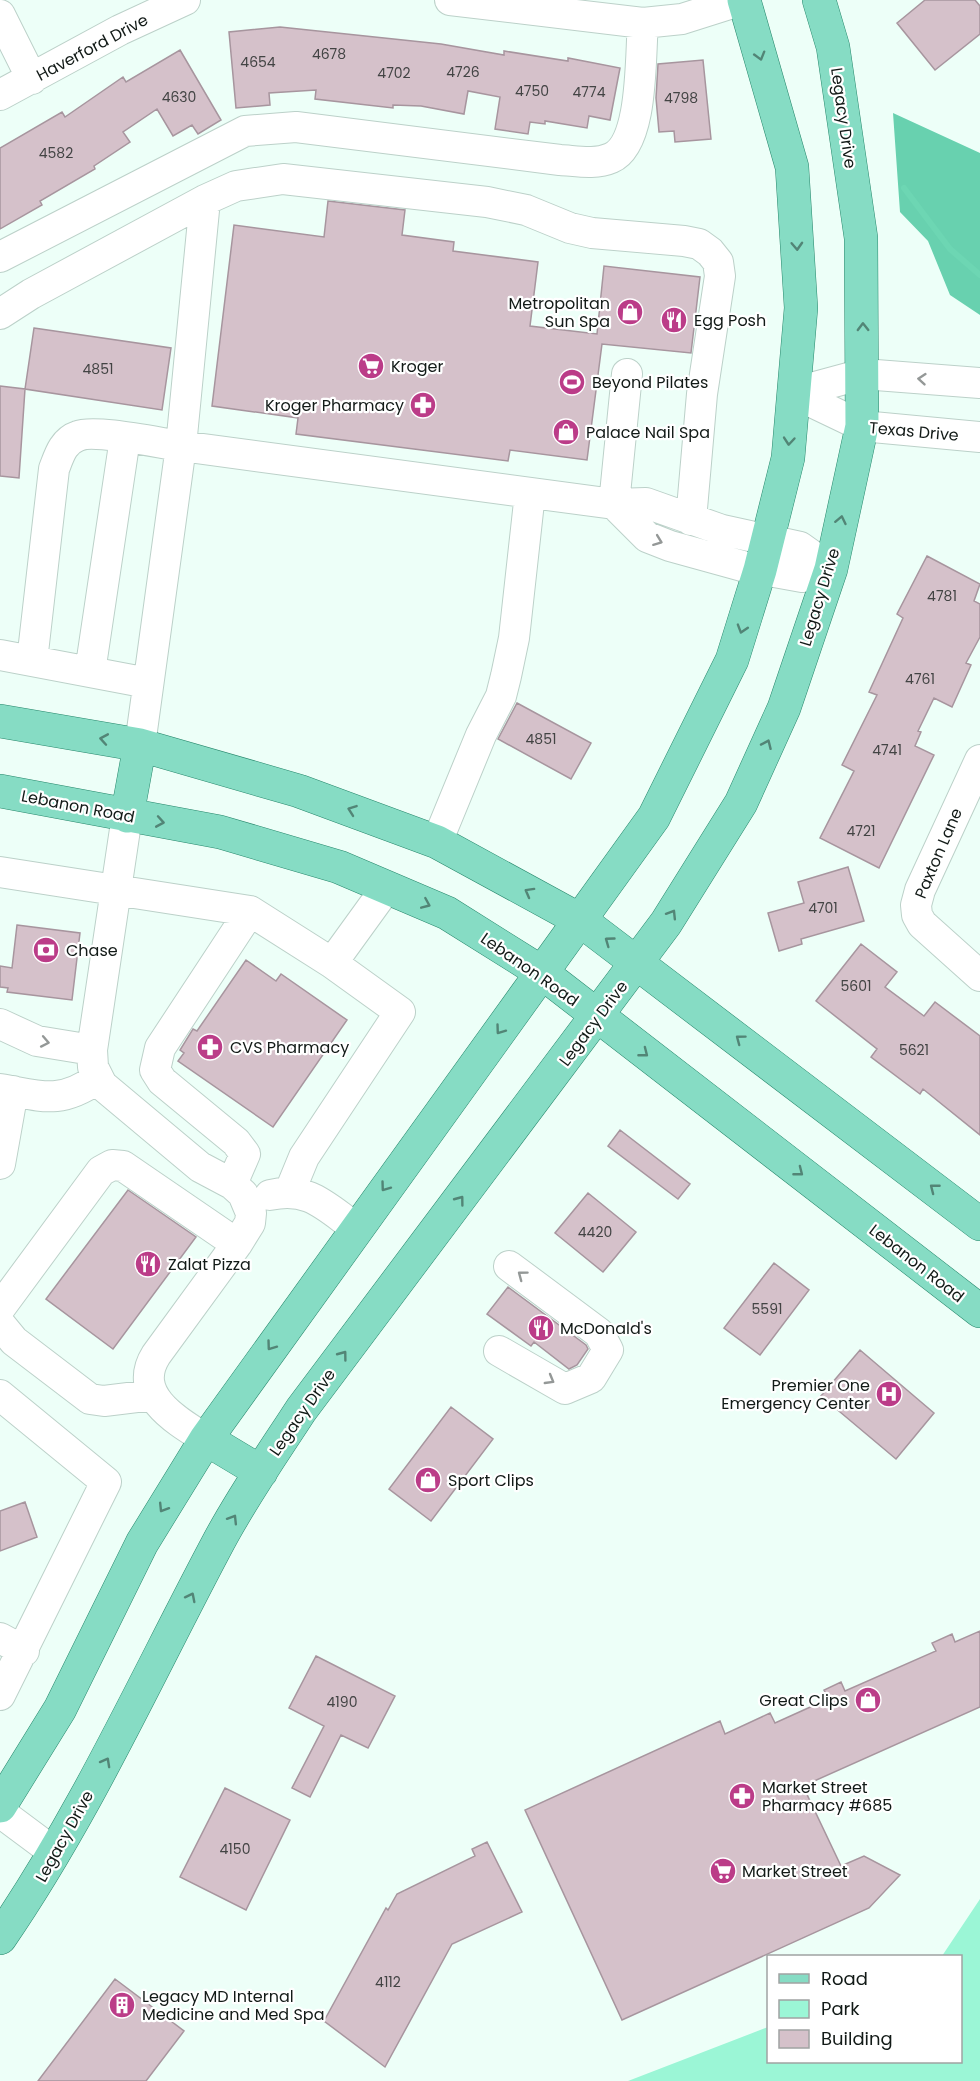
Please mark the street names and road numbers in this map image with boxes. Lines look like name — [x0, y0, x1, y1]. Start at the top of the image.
street label: Haverford Drive — [32, 8, 152, 87]
street label: Legacy Drive — [825, 66, 862, 170]
street label: Texas Drive — [868, 416, 960, 447]
street label: Legacy Drive — [794, 545, 845, 649]
street label: Lebanon Road — [19, 784, 137, 829]
street label: Paxton Lane — [909, 804, 968, 902]
street label: Lebanon Road — [476, 927, 583, 1012]
street label: Legacy Drive — [554, 976, 633, 1071]
street label: Lebanon Road — [864, 1219, 969, 1308]
street label: Legacy Drive — [264, 1364, 341, 1460]
street label: Legacy Drive — [30, 1786, 99, 1886]

